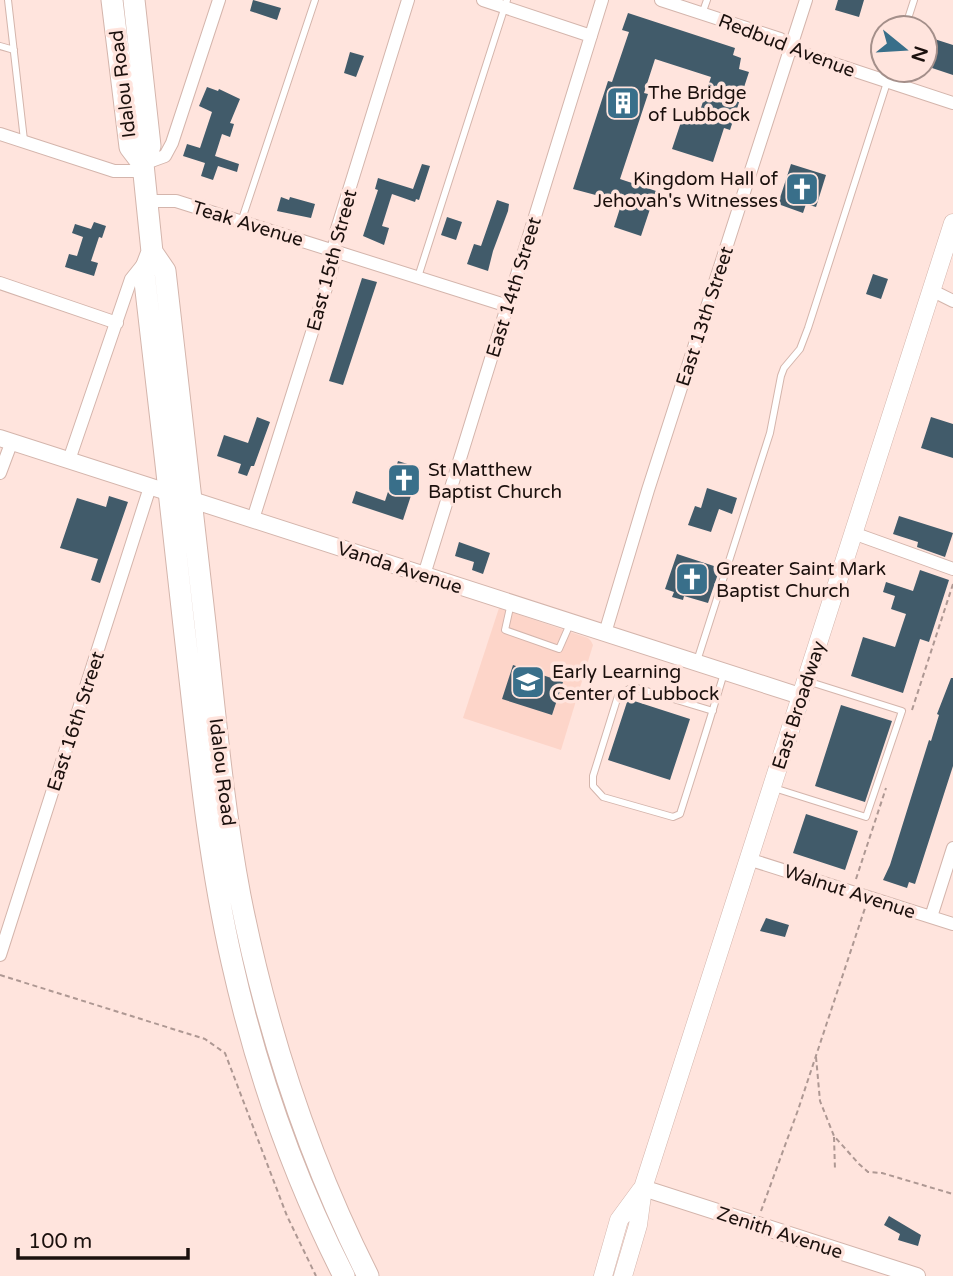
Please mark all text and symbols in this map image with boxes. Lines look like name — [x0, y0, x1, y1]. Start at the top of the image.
street label: Redbud Avenue — [715, 10, 858, 82]
north arrow — [869, 14, 939, 84]
street label: Idalou Road — [105, 29, 141, 139]
text: N — [906, 43, 932, 65]
place label: The Bridge of Lubbock — [648, 82, 750, 126]
building icon: The Bridge of Lubbock — [604, 84, 642, 122]
place label: Kingdom Hall of Jehovah's Witnesses — [593, 168, 779, 212]
church icon: Kingdom Hall of Jehovah's Witnesses — [783, 170, 821, 208]
street label: East 15th Street — [302, 187, 361, 334]
street label: Teak Avenue — [189, 197, 306, 251]
street label: East 14th Street — [482, 214, 546, 360]
street label: East 13th Street — [672, 244, 738, 389]
place label: St Matthew Baptist Church — [428, 459, 562, 503]
church icon: St Matthew Baptist Church — [385, 461, 423, 499]
street label: Vanda Avenue — [334, 537, 465, 598]
place label: Greater Saint Mark Baptist Church — [716, 558, 886, 602]
church icon: Greater Saint Mark Baptist Church — [673, 560, 711, 598]
street label: East Broadway — [768, 638, 830, 772]
street label: East 16th Street — [43, 649, 109, 794]
place label: Early Learning Center of Lubbock — [552, 661, 719, 705]
school or university icon: Early Learning Center of Lubbock — [509, 663, 547, 701]
street label: Idalou Road — [204, 717, 240, 827]
street label: Walnut Avenue — [781, 860, 918, 924]
street label: Zenith Avenue — [714, 1202, 845, 1264]
scale bar — [18, 1216, 187, 1260]
text: 100 m — [28, 1229, 92, 1254]

